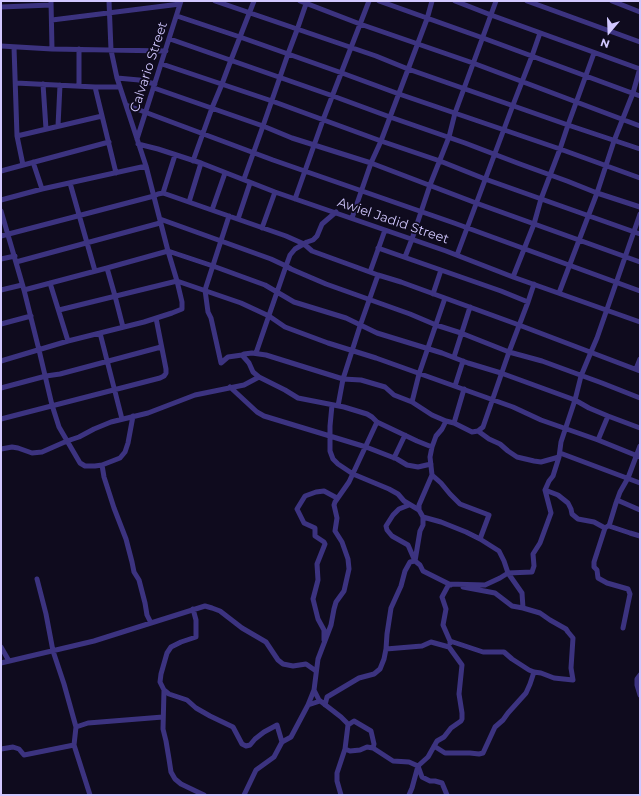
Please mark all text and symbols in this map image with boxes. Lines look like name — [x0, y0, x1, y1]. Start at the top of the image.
north arrow — [589, 12, 629, 52]
street label: Calvario Street — [127, 20, 171, 114]
text: N — [599, 35, 612, 51]
street label: Awiel Jadid Street — [335, 195, 451, 247]

